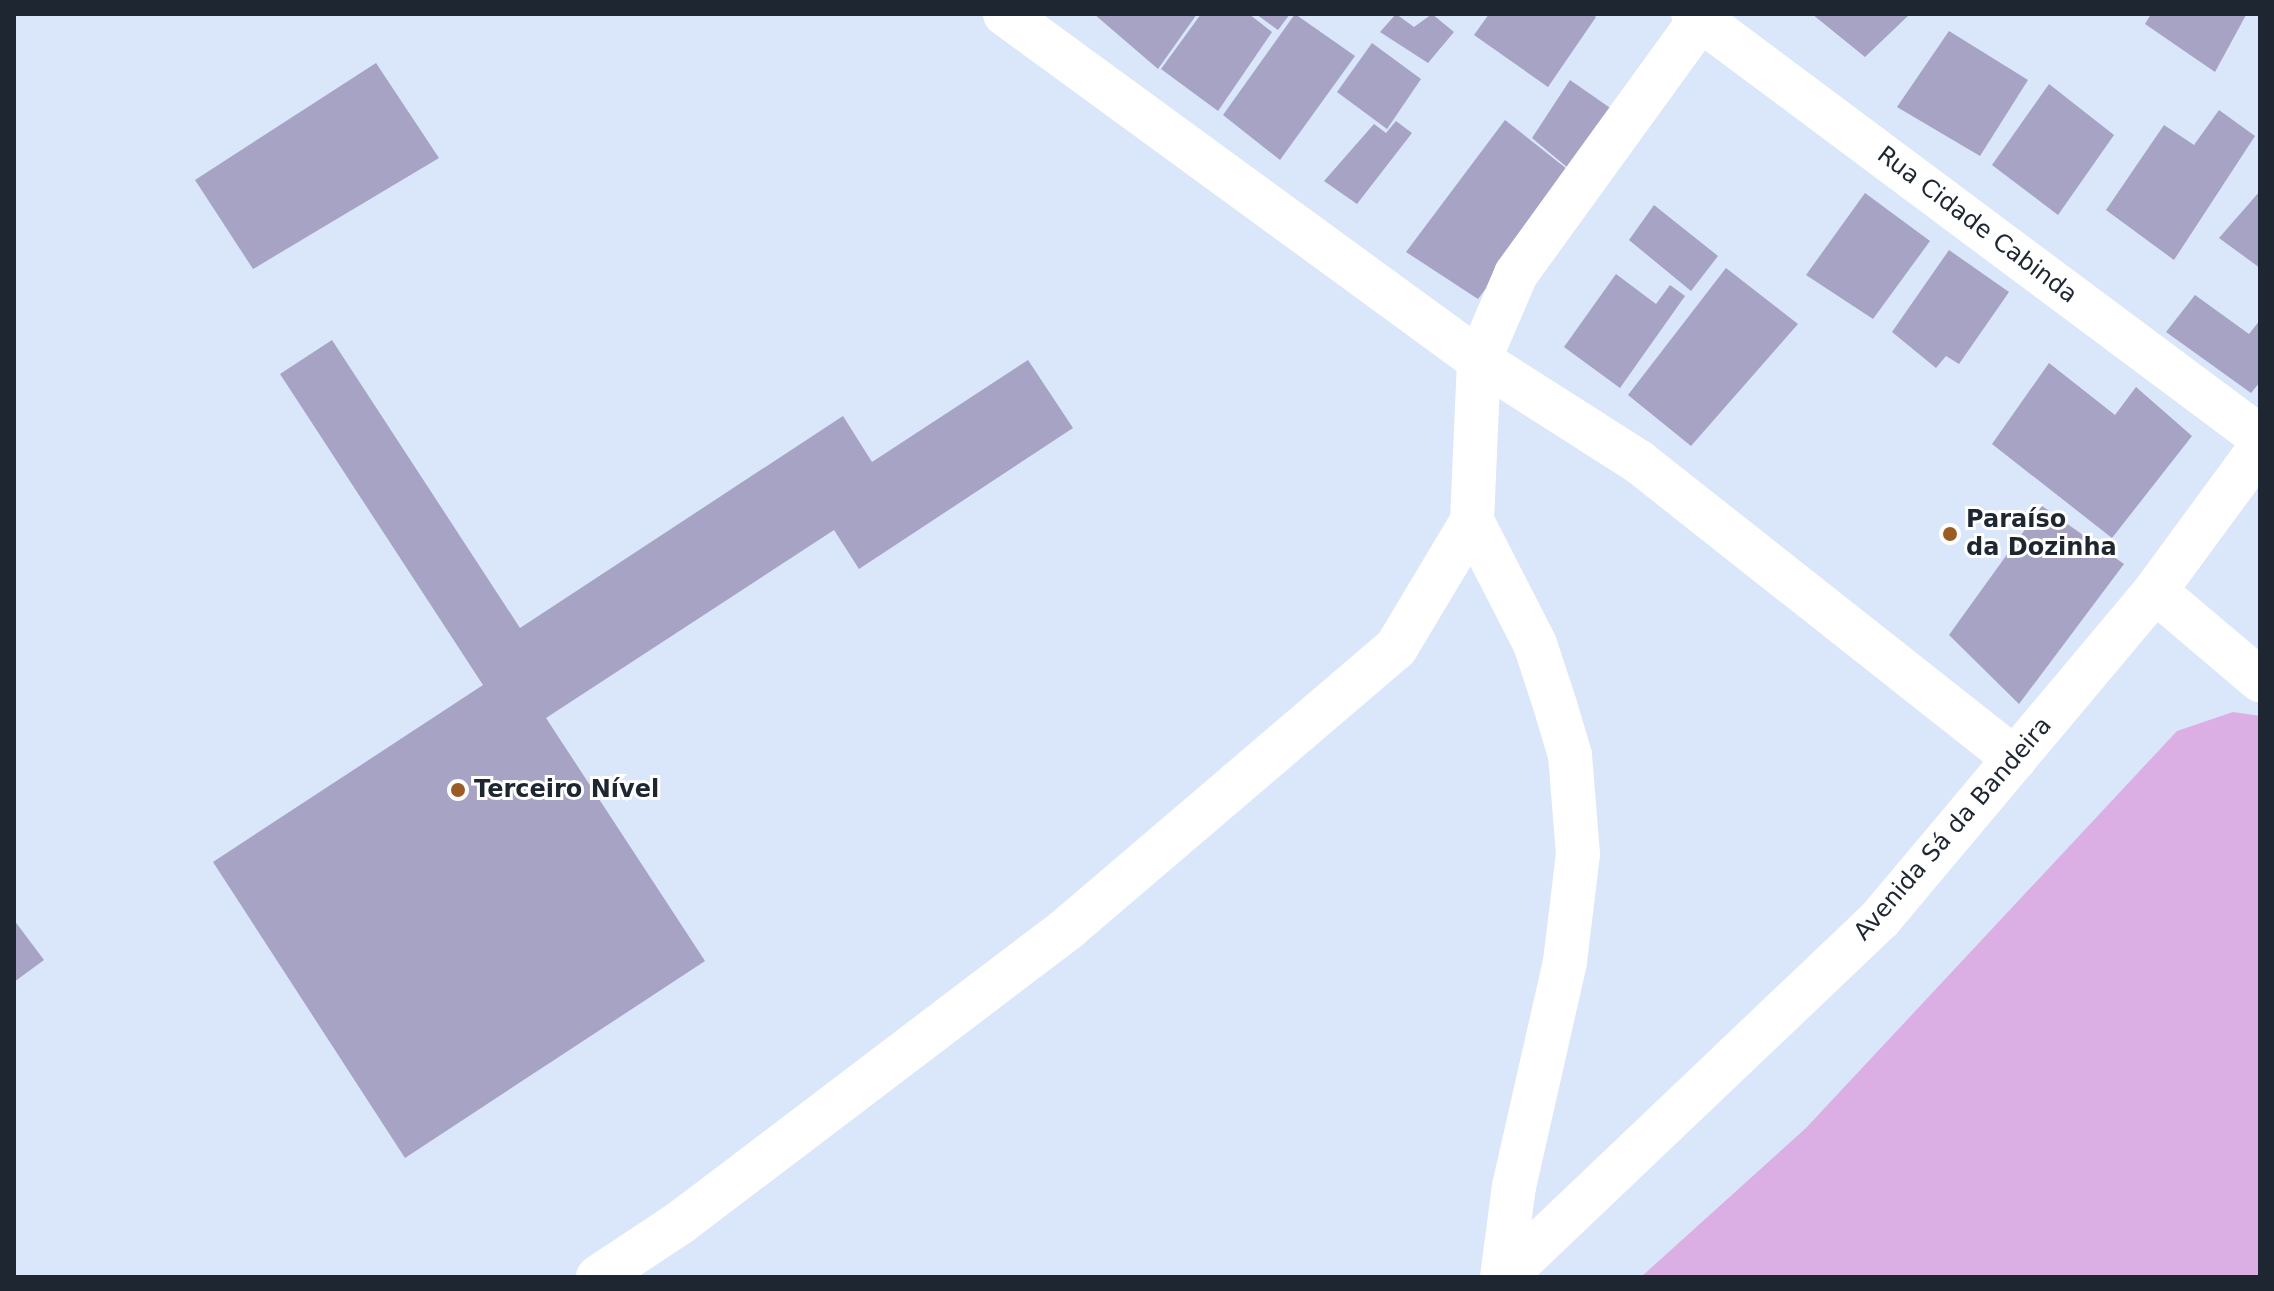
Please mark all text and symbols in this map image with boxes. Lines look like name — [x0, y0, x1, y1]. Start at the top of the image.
street label: Rua Cidade Cabinda — [1871, 140, 2083, 310]
place label: Paraíso da Dozinha — [1966, 506, 2117, 562]
marker: Paraíso da Dozinha — [1941, 525, 1959, 543]
street label: Avenida Sá da Bandeira — [1848, 712, 2058, 946]
place label: Terceiro Nível — [474, 776, 659, 804]
marker: Terceiro Nível — [449, 781, 467, 799]

